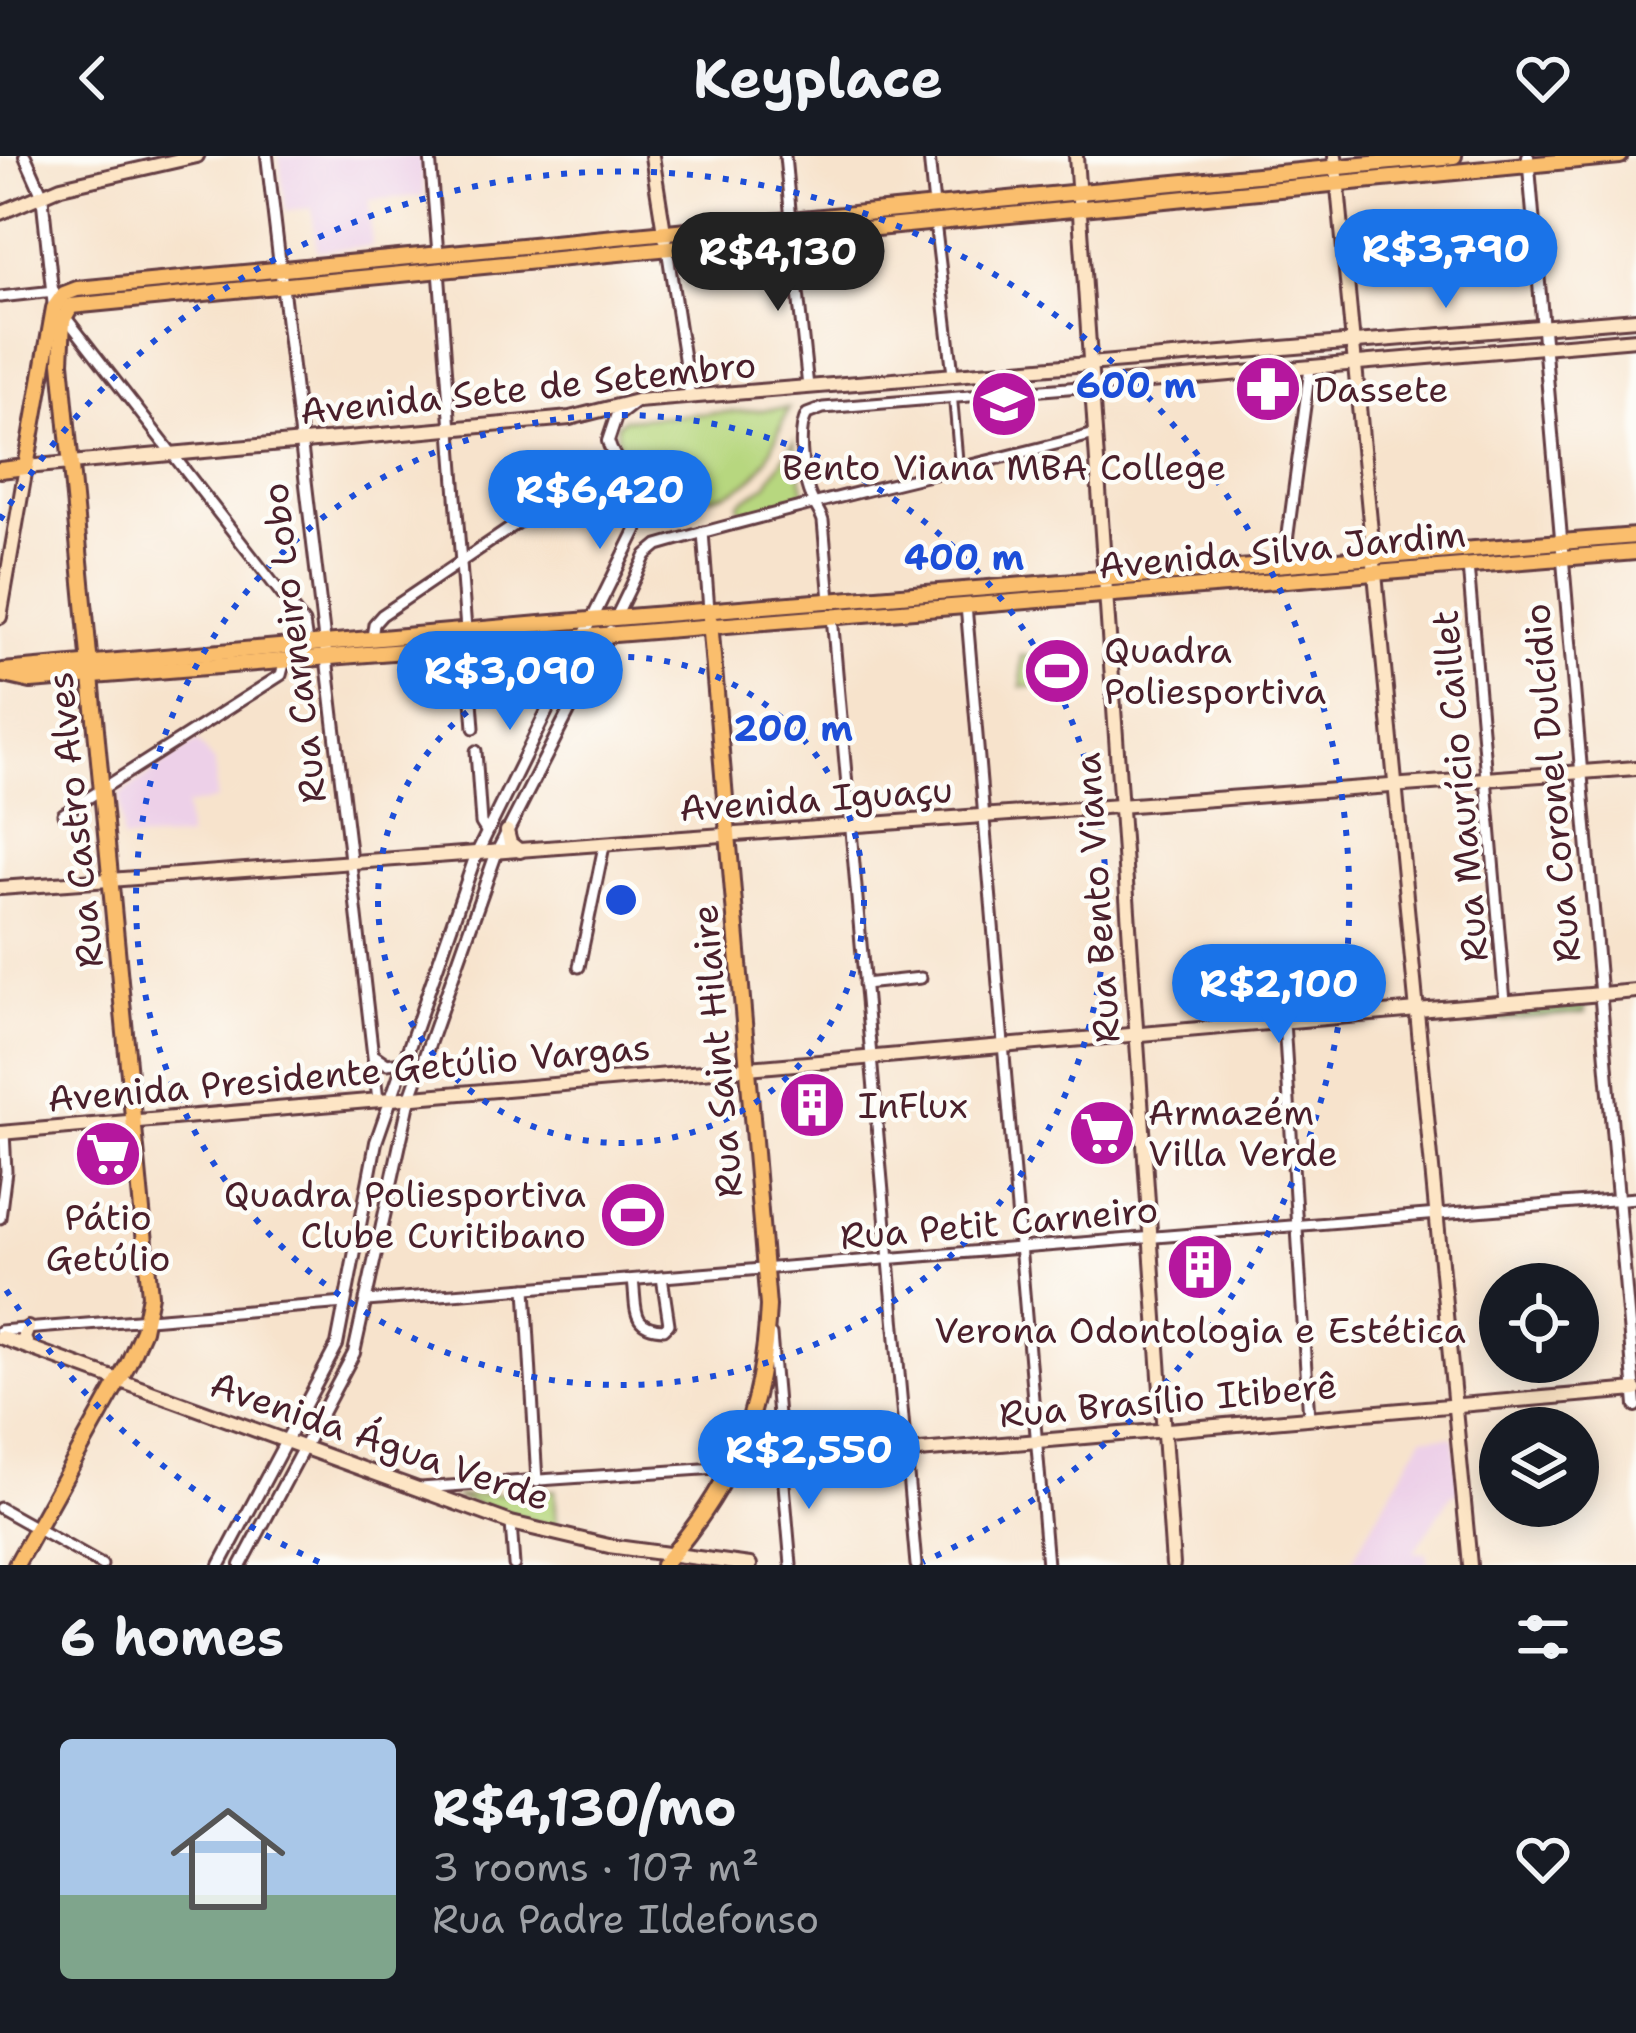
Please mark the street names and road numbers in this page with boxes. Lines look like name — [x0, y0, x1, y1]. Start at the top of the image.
street label: Avenida Sete de Setembro — [298, 340, 758, 436]
street label: Rua Carneiro Lobo — [250, 480, 338, 806]
street label: Avenida Silva Jardim — [1096, 510, 1468, 590]
street label: Rua Coronel Dulcídio — [1512, 601, 1592, 965]
street label: Rua Maurício Caillet — [1420, 608, 1500, 964]
street label: Rua Castro Alves — [35, 670, 115, 970]
street label: Rua Bento Viana — [1062, 751, 1132, 1045]
street label: Avenida Iguaçu — [678, 765, 954, 833]
street label: Rua Saint Hilaire — [680, 902, 754, 1200]
street label: Avenida Presidente Getúlio Vargas — [46, 1022, 652, 1124]
street label: Rua Petit Carneiro — [838, 1185, 1160, 1261]
street label: Avenida Água Verde — [204, 1360, 556, 1522]
street label: Rua Brasílio Itiberê — [997, 1361, 1339, 1439]

